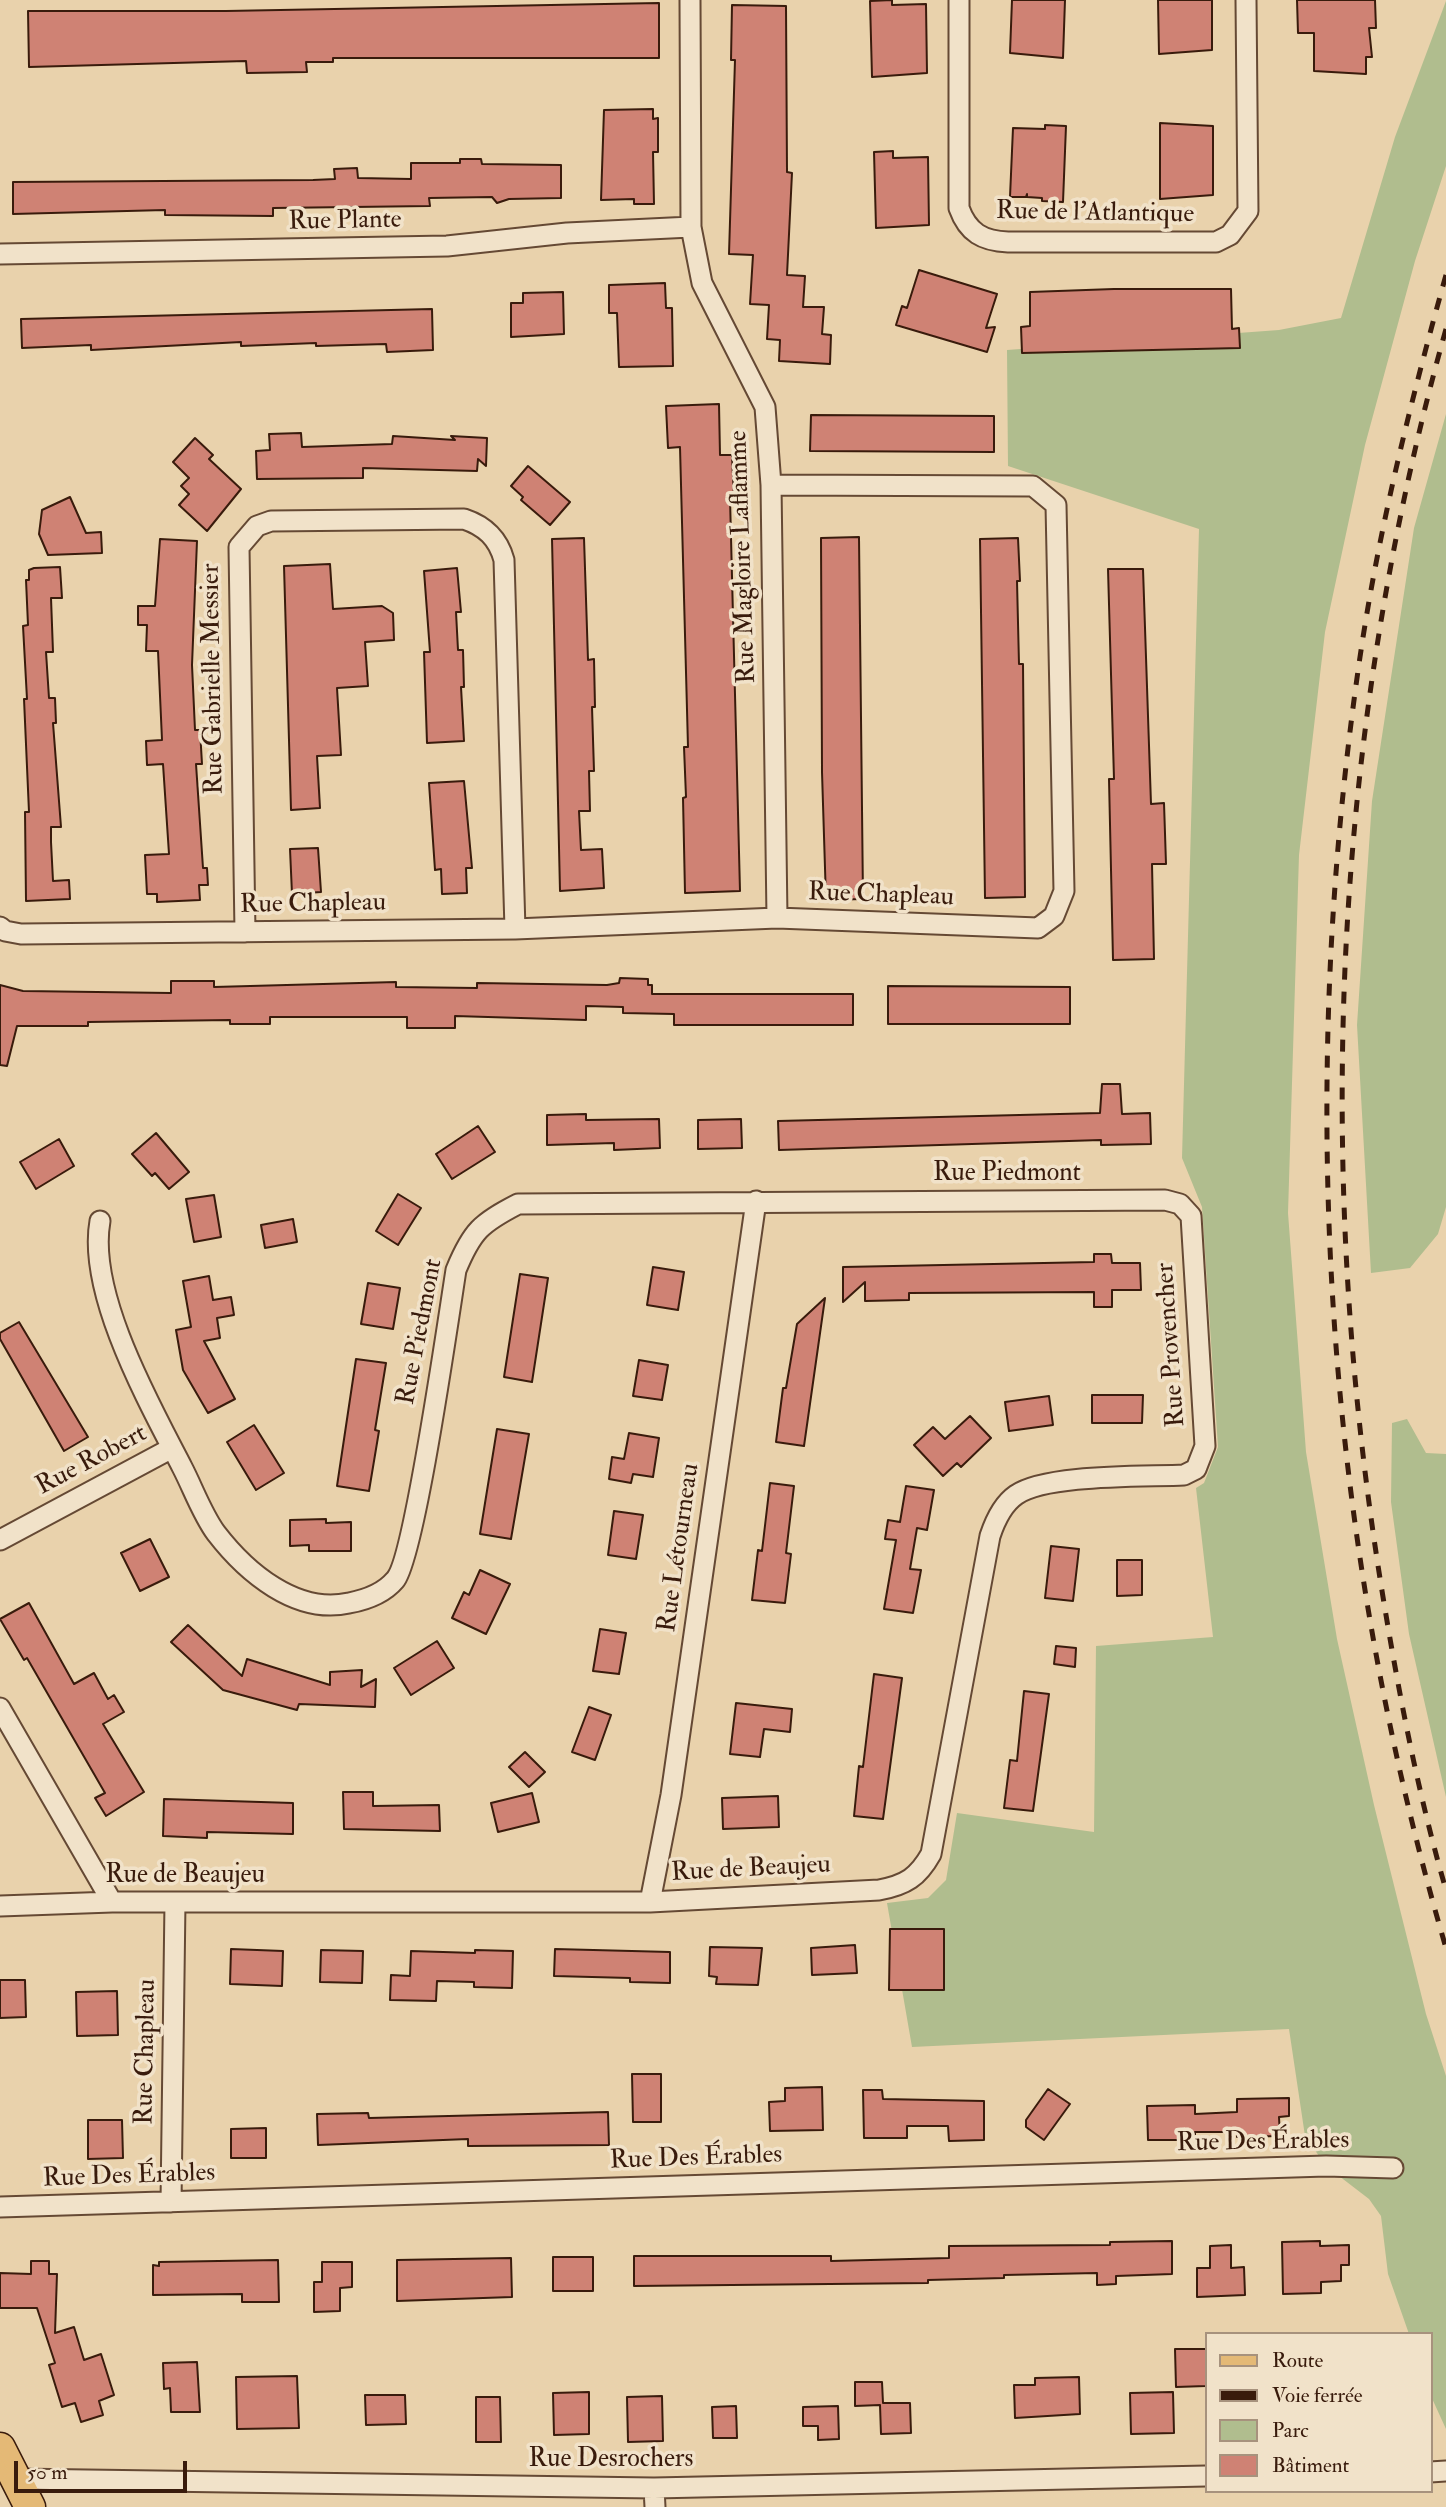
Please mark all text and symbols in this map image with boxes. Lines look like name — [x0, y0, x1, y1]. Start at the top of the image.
street label: Rue de l'Atlantique — [996, 197, 1194, 231]
street label: Rue Plante — [288, 205, 402, 239]
street label: Rue Magloire Laflamme — [724, 430, 764, 684]
street label: Rue Gabrielle Messier — [196, 563, 232, 795]
street label: Rue Chapleau — [807, 878, 955, 914]
street label: Rue Chapleau — [240, 888, 386, 922]
street label: Rue Piedmont — [933, 1158, 1081, 1190]
street label: Rue Piedmont — [392, 1256, 450, 1408]
street label: Rue Provencher — [1151, 1262, 1193, 1428]
street label: Rue Robert — [31, 1419, 153, 1503]
street label: Rue Létourneau — [653, 1462, 707, 1634]
street label: Rue de Beaujeu — [670, 1850, 832, 1890]
street label: Rue de Beaujeu — [105, 1860, 265, 1892]
street label: Rue Chapleau — [130, 1979, 164, 2125]
street label: Rue Des Érables — [1176, 2126, 1350, 2160]
street label: Rue Des Érables — [609, 2140, 783, 2178]
street label: Rue Des Érables — [42, 2158, 216, 2196]
legend — [1204, 2332, 1432, 2493]
text: Route — [1272, 2347, 1323, 2374]
text: Voie ferrée — [1272, 2382, 1362, 2409]
text: Parc — [1272, 2417, 1309, 2444]
street label: Rue Desrochers — [529, 2444, 693, 2476]
scale bar — [18, 2448, 191, 2492]
text: Bâtiment — [1272, 2452, 1349, 2479]
text: 50 m — [27, 2459, 68, 2486]

